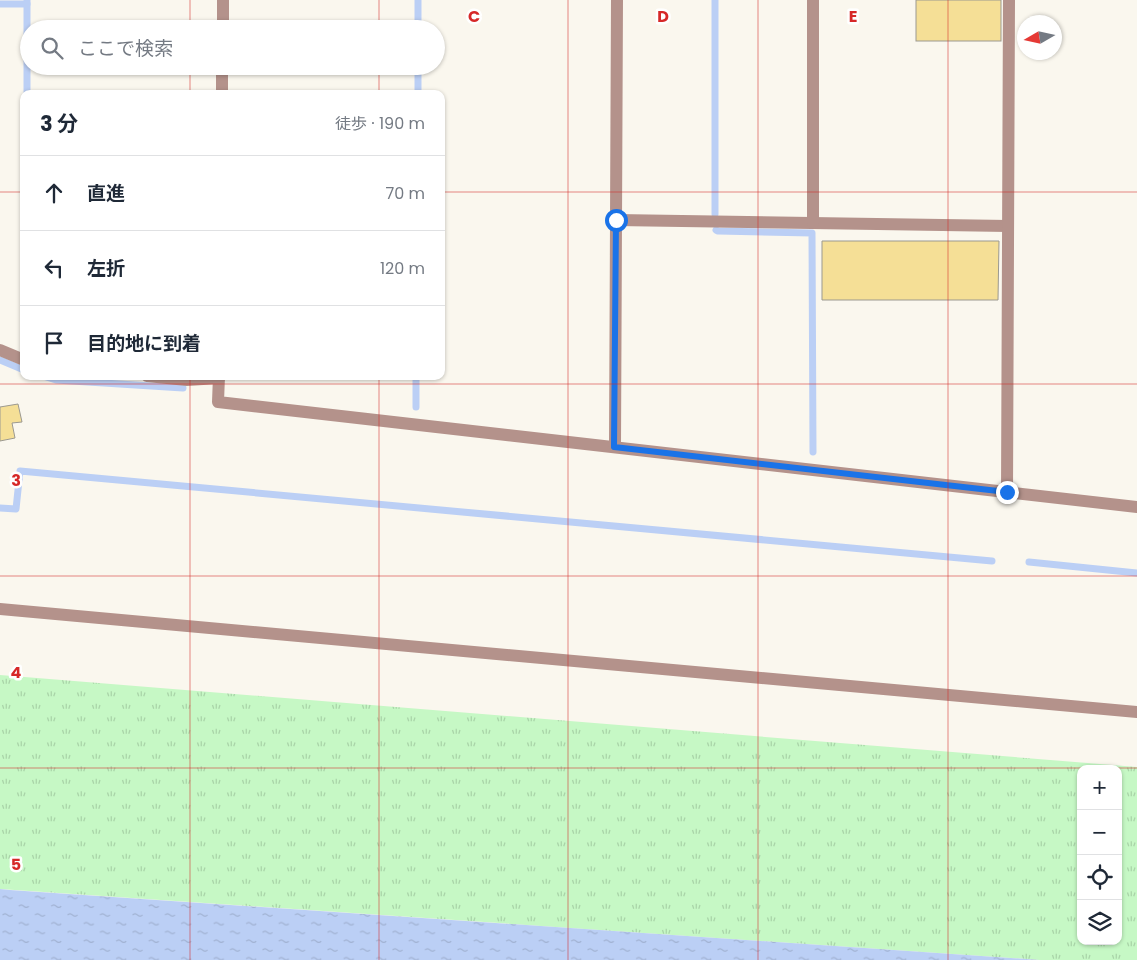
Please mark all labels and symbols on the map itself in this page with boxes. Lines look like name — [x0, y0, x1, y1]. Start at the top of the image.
text: C — [468, 5, 480, 28]
text: D — [657, 5, 669, 28]
text: E — [849, 5, 857, 28]
north arrow — [1017, 15, 1062, 60]
route start — [605, 209, 628, 232]
text: 3 — [11, 469, 21, 492]
route end — [996, 481, 1019, 504]
text: 4 — [11, 661, 22, 684]
text: 5 — [11, 853, 21, 876]

